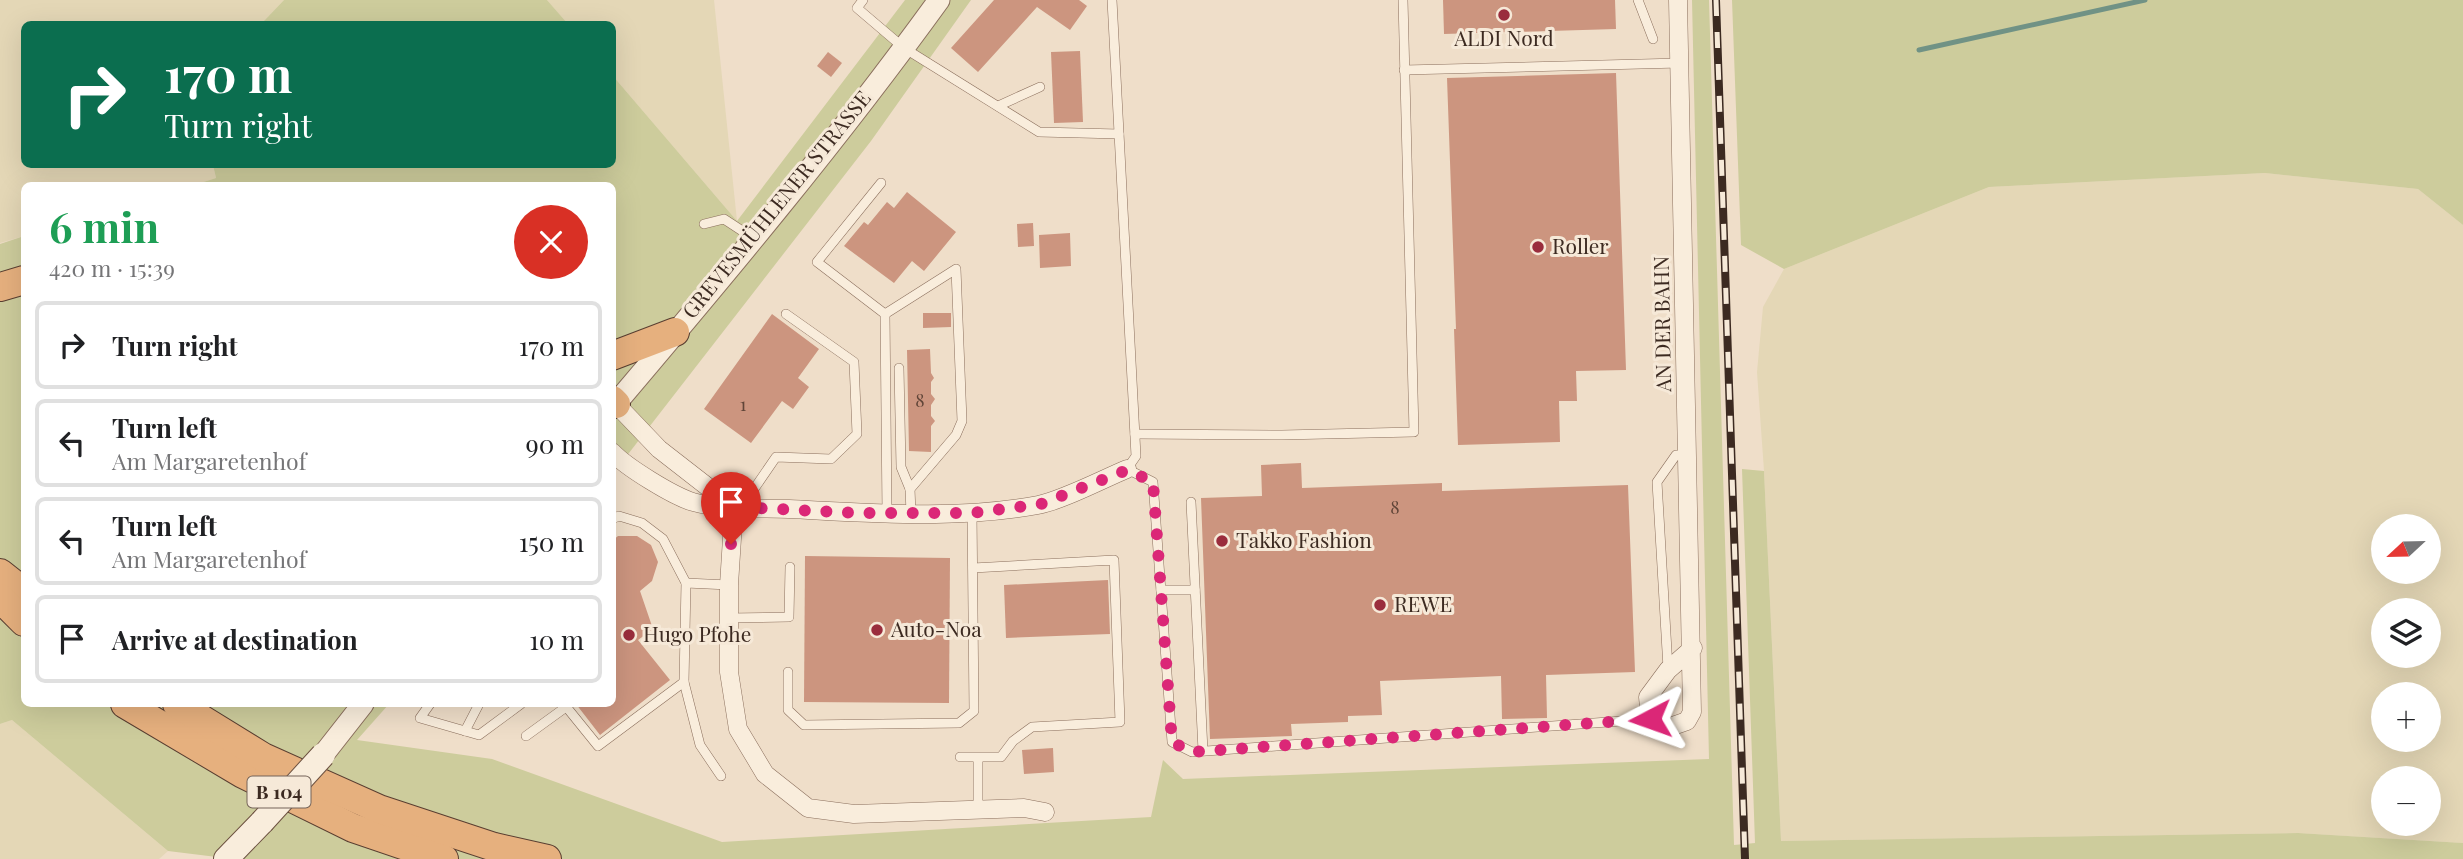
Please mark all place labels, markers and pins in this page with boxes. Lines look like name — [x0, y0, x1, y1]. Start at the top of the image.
marker: ALDI Nord — [1496, 7, 1512, 23]
place label: ALDI Nord — [1453, 23, 1554, 51]
place label: Roller — [1552, 231, 1609, 259]
marker: Roller — [1530, 239, 1546, 255]
pin — [701, 472, 761, 544]
place label: Takko Fashion — [1236, 525, 1372, 553]
marker: Takko Fashion — [1214, 533, 1230, 549]
place label: REWE — [1394, 589, 1452, 617]
marker: REWE — [1372, 597, 1388, 613]
place label: Auto-Noa — [890, 614, 982, 642]
place label: Hugo Pfohe — [643, 619, 751, 647]
marker: Auto-Noa — [869, 622, 885, 638]
marker: Hugo Pfohe — [621, 627, 637, 643]

